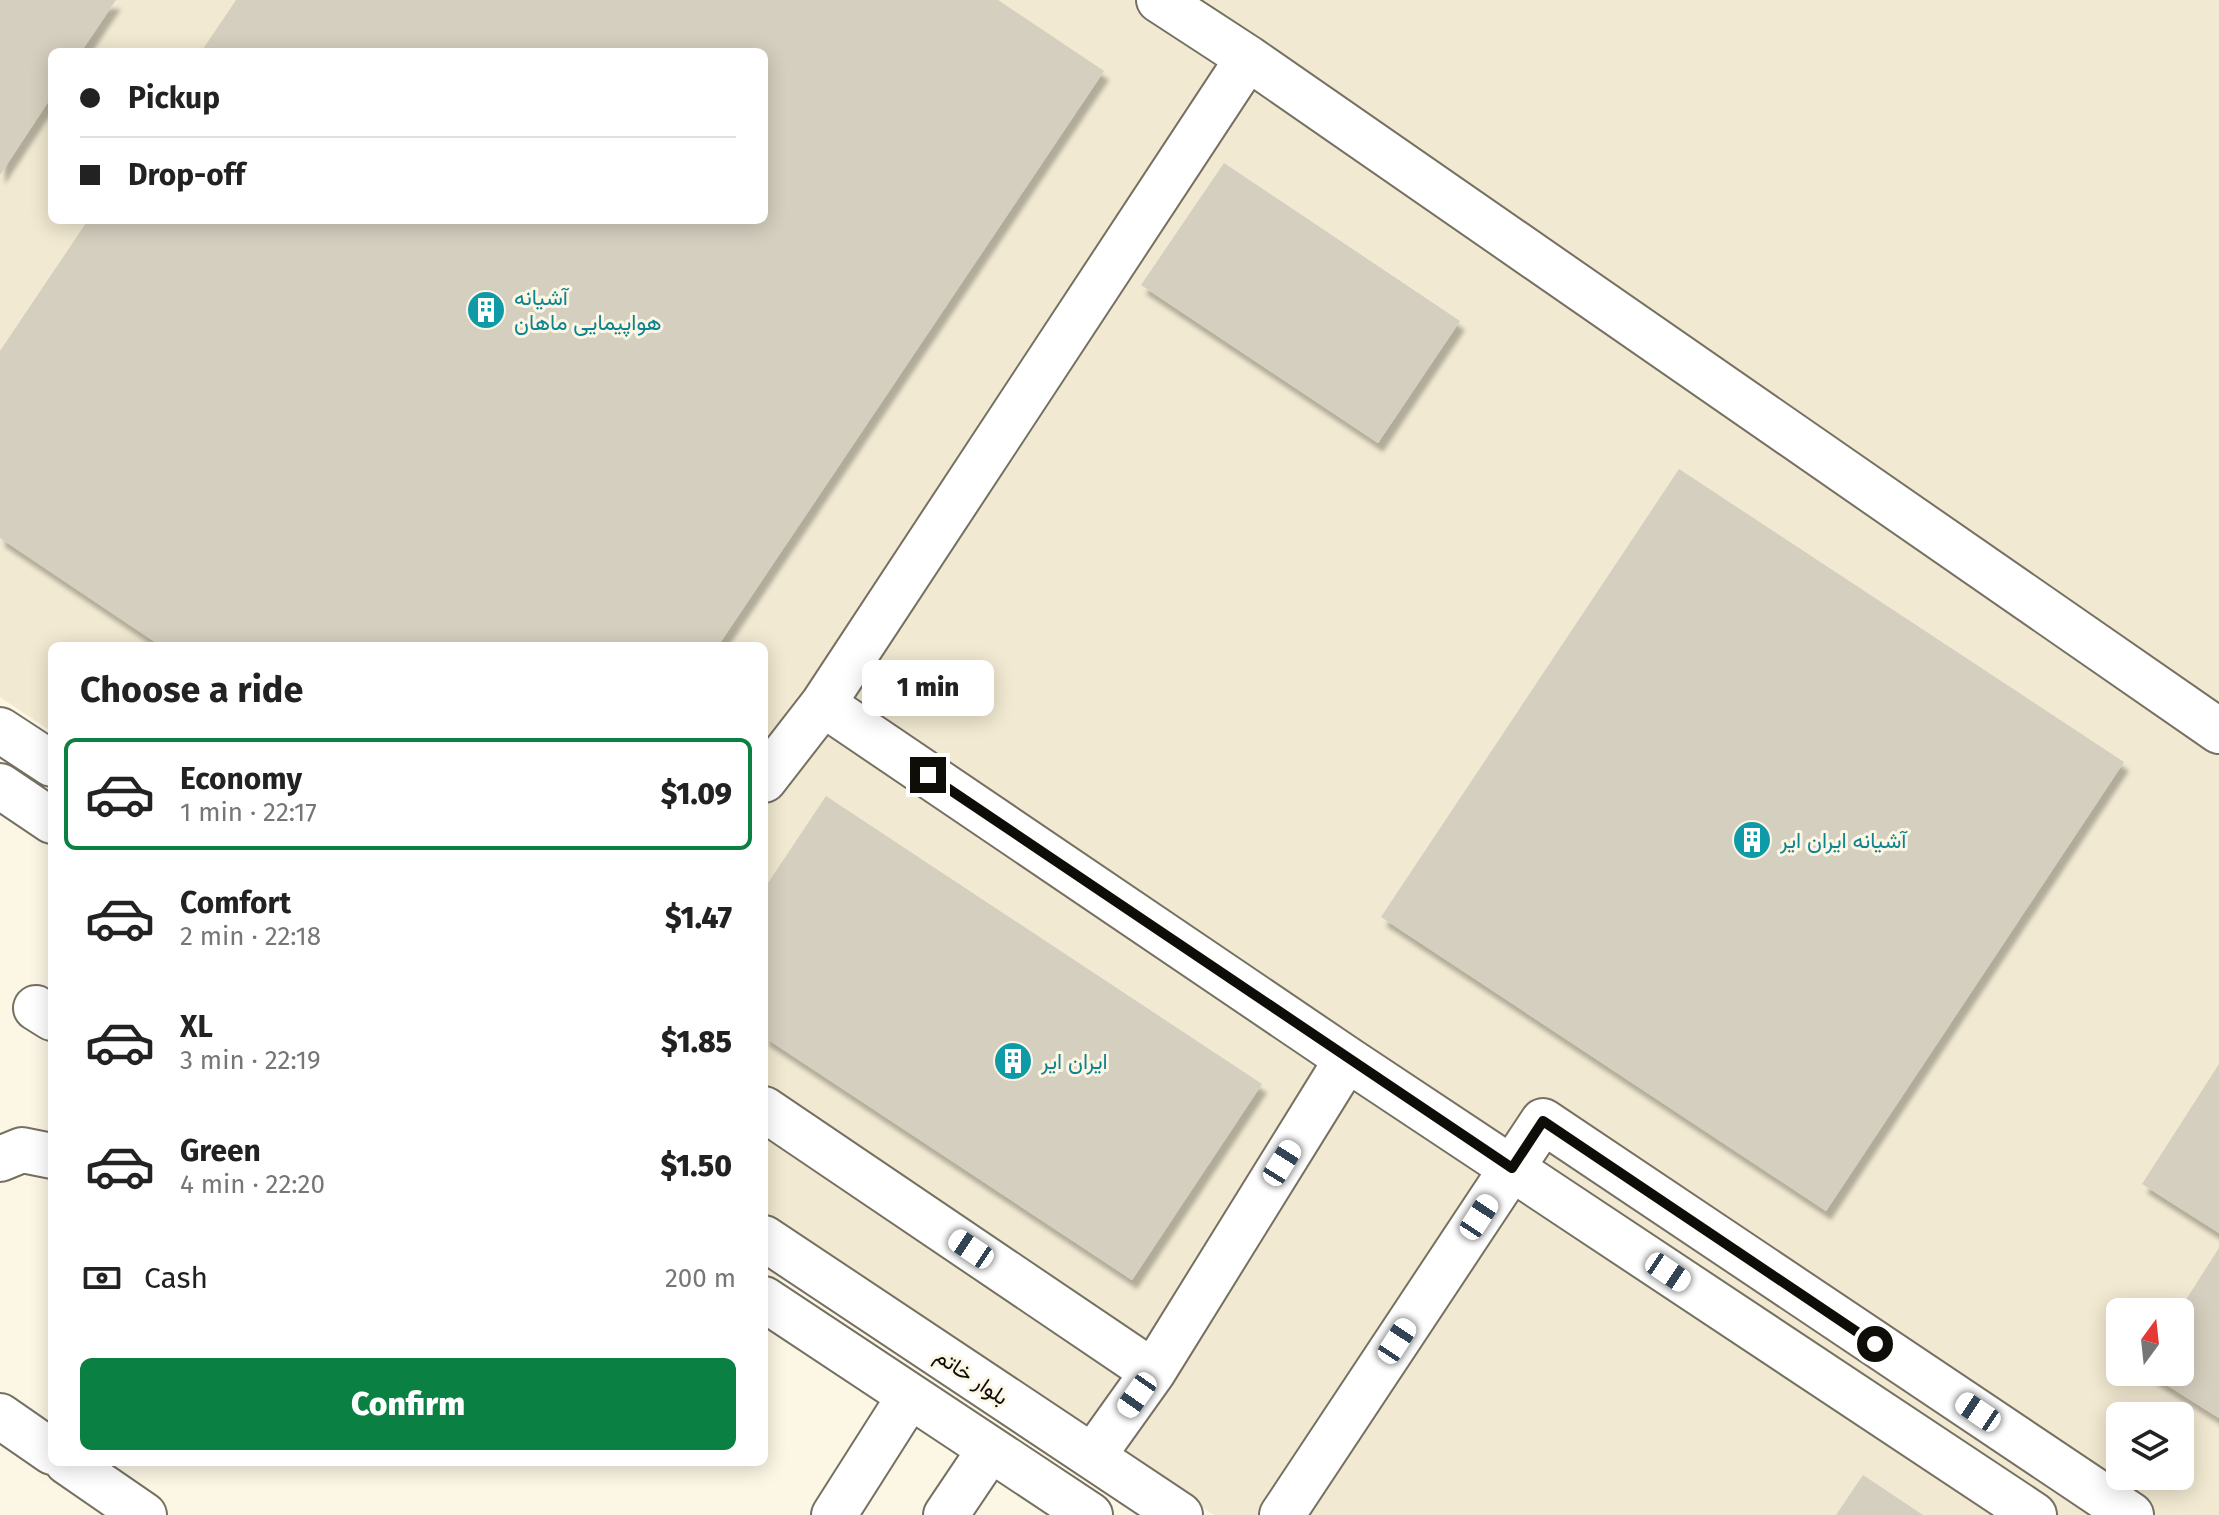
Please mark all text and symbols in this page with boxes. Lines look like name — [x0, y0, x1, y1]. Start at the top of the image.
text: Pickup — [128, 80, 220, 116]
text: Drop-off — [128, 157, 245, 193]
place label: آشیانه هواپیمایی ماهان — [514, 284, 662, 337]
building icon: آشیانه هواپیمایی ماهان — [465, 289, 507, 331]
callout: 1 min — [862, 659, 994, 715]
text: Choose a ride — [80, 668, 303, 712]
text: 1 min — [897, 672, 959, 703]
route end — [910, 757, 946, 793]
icon: car — [84, 758, 156, 830]
text: Economy — [180, 761, 302, 797]
text: $1.09 — [661, 776, 732, 812]
text: 1 min · 22:17 — [180, 797, 317, 828]
building icon: آشیانه ایران ایر — [1731, 819, 1773, 861]
place label: آشیانه ایران ایر — [1779, 827, 1908, 854]
icon: car — [84, 882, 156, 954]
text: Comfort — [180, 885, 291, 921]
text: $1.47 — [665, 900, 732, 936]
text: 2 min · 22:18 — [180, 921, 321, 952]
icon: car — [84, 1006, 156, 1078]
text: XL — [180, 1009, 213, 1045]
text: $1.85 — [661, 1024, 732, 1060]
building icon: ایران ایر — [992, 1040, 1034, 1082]
text: 3 min · 22:19 — [180, 1045, 321, 1076]
place label: ایران ایر — [1040, 1048, 1108, 1075]
icon: car — [84, 1130, 156, 1202]
text: Green — [180, 1133, 261, 1169]
car — [1259, 1136, 1305, 1190]
text: $1.50 — [661, 1148, 732, 1184]
text: 4 min · 22:20 — [180, 1169, 325, 1200]
car — [1456, 1190, 1502, 1244]
car — [944, 1226, 998, 1272]
car — [1641, 1249, 1695, 1295]
icon: cash — [80, 1256, 124, 1300]
text: Cash — [144, 1260, 208, 1296]
text: 200 m — [665, 1263, 736, 1294]
north arrow — [2106, 1298, 2194, 1386]
map controls — [2106, 1298, 2194, 1490]
car — [1374, 1314, 1420, 1368]
route start — [1857, 1326, 1893, 1362]
street label: بلوار خاتم — [929, 1342, 1014, 1412]
button: Confirm — [80, 1358, 736, 1450]
car — [1113, 1368, 1161, 1422]
car — [1951, 1389, 2005, 1435]
button: layers — [2106, 1402, 2194, 1490]

